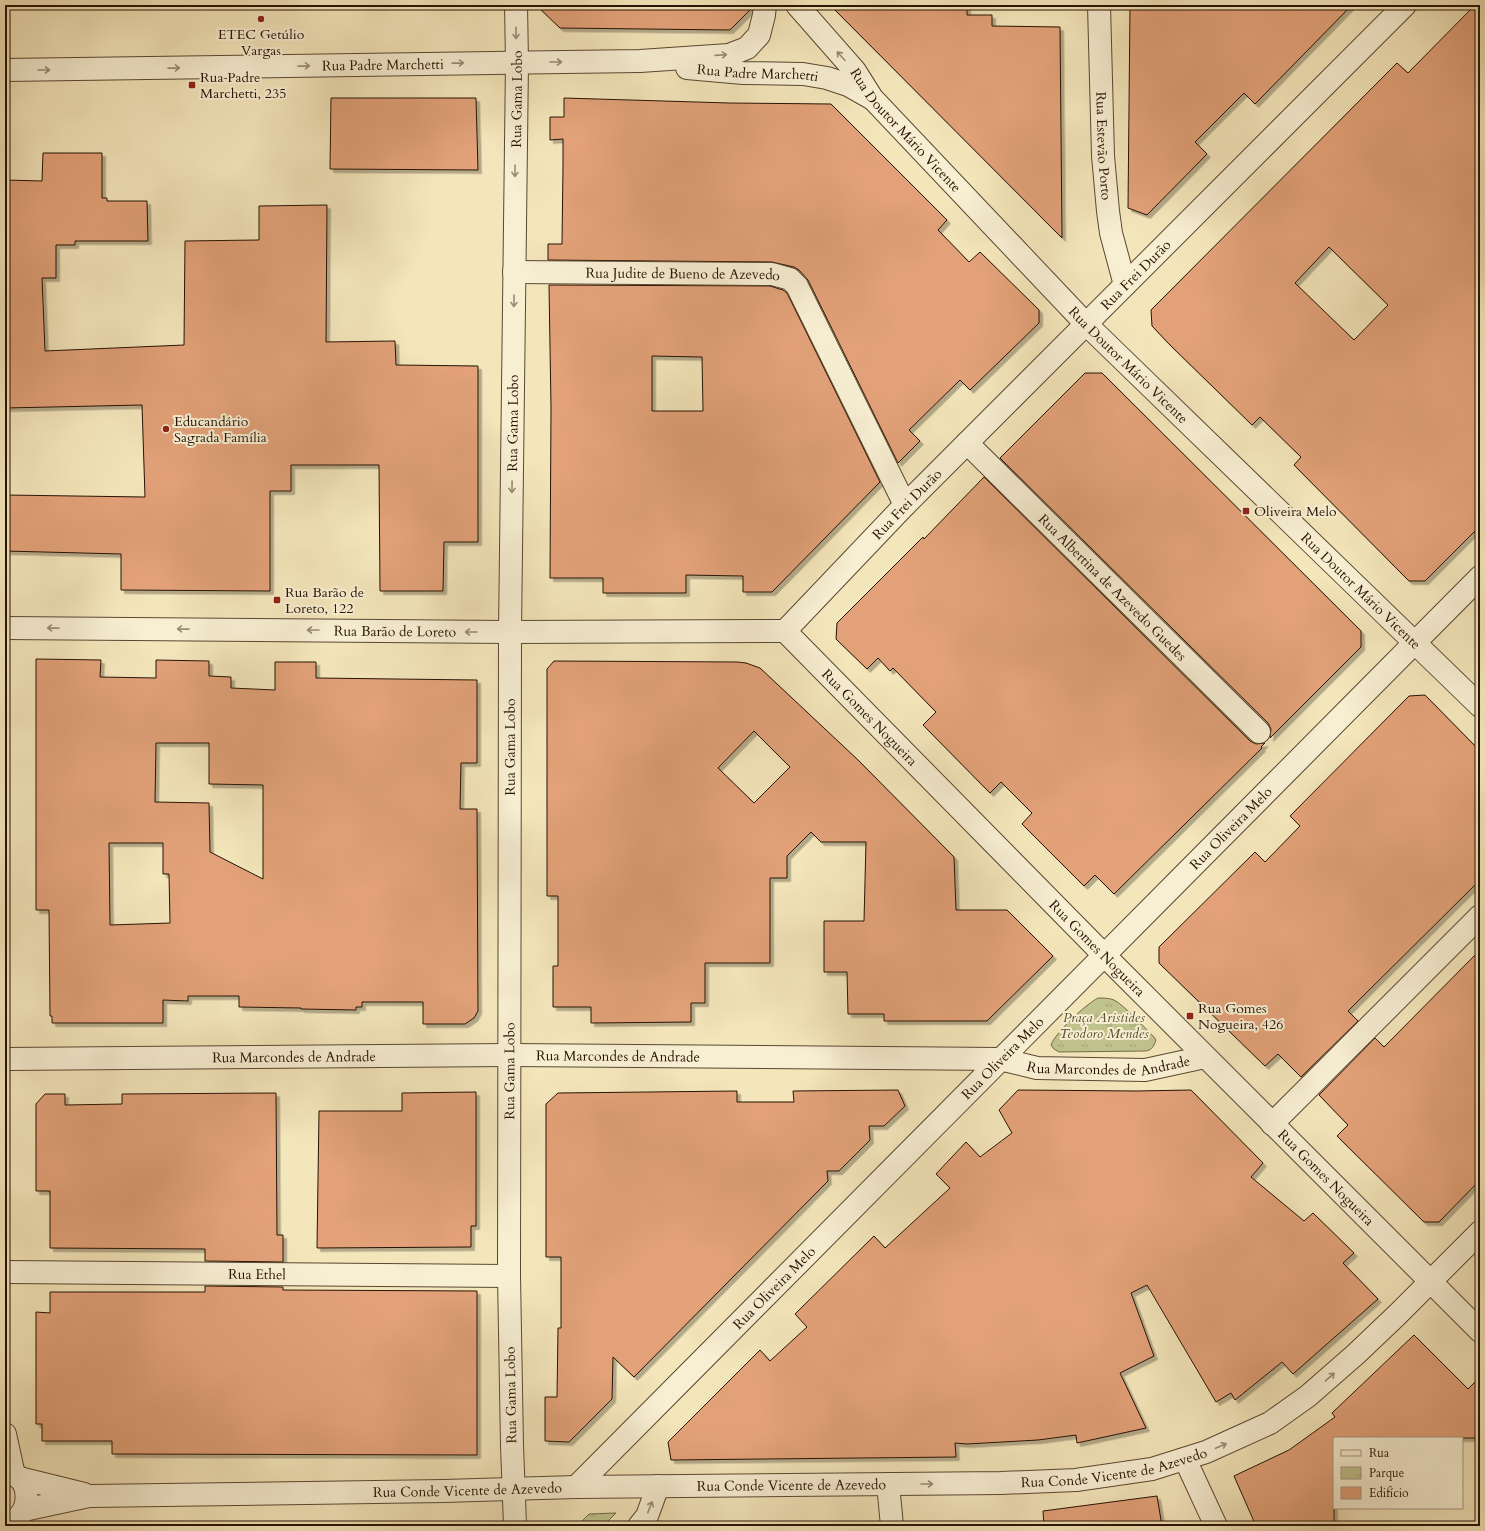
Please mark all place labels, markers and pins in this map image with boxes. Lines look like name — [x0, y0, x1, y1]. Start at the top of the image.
marker: ETEC Getúlio Vargas — [256, 14, 266, 24]
place label: ETEC Getúlio Vargas — [218, 25, 305, 60]
place label: Rua Padre Marchetti, 235 — [200, 68, 286, 103]
marker: Rua Padre Marchetti, 235 — [187, 80, 197, 90]
place label: Educandário Sagrada Família — [174, 412, 267, 447]
marker: Educandário Sagrada Família — [161, 424, 171, 434]
place label: Oliveira Melo — [1254, 502, 1337, 521]
marker: Oliveira Melo — [1241, 506, 1251, 516]
place label: Rua Barão de Loreto, 122 — [285, 583, 364, 618]
marker: Rua Barão de Loreto, 122 — [272, 595, 282, 605]
place label: Rua Gomes Nogueira, 426 — [1198, 999, 1283, 1034]
marker: Rua Gomes Nogueira, 426 — [1185, 1011, 1195, 1021]

